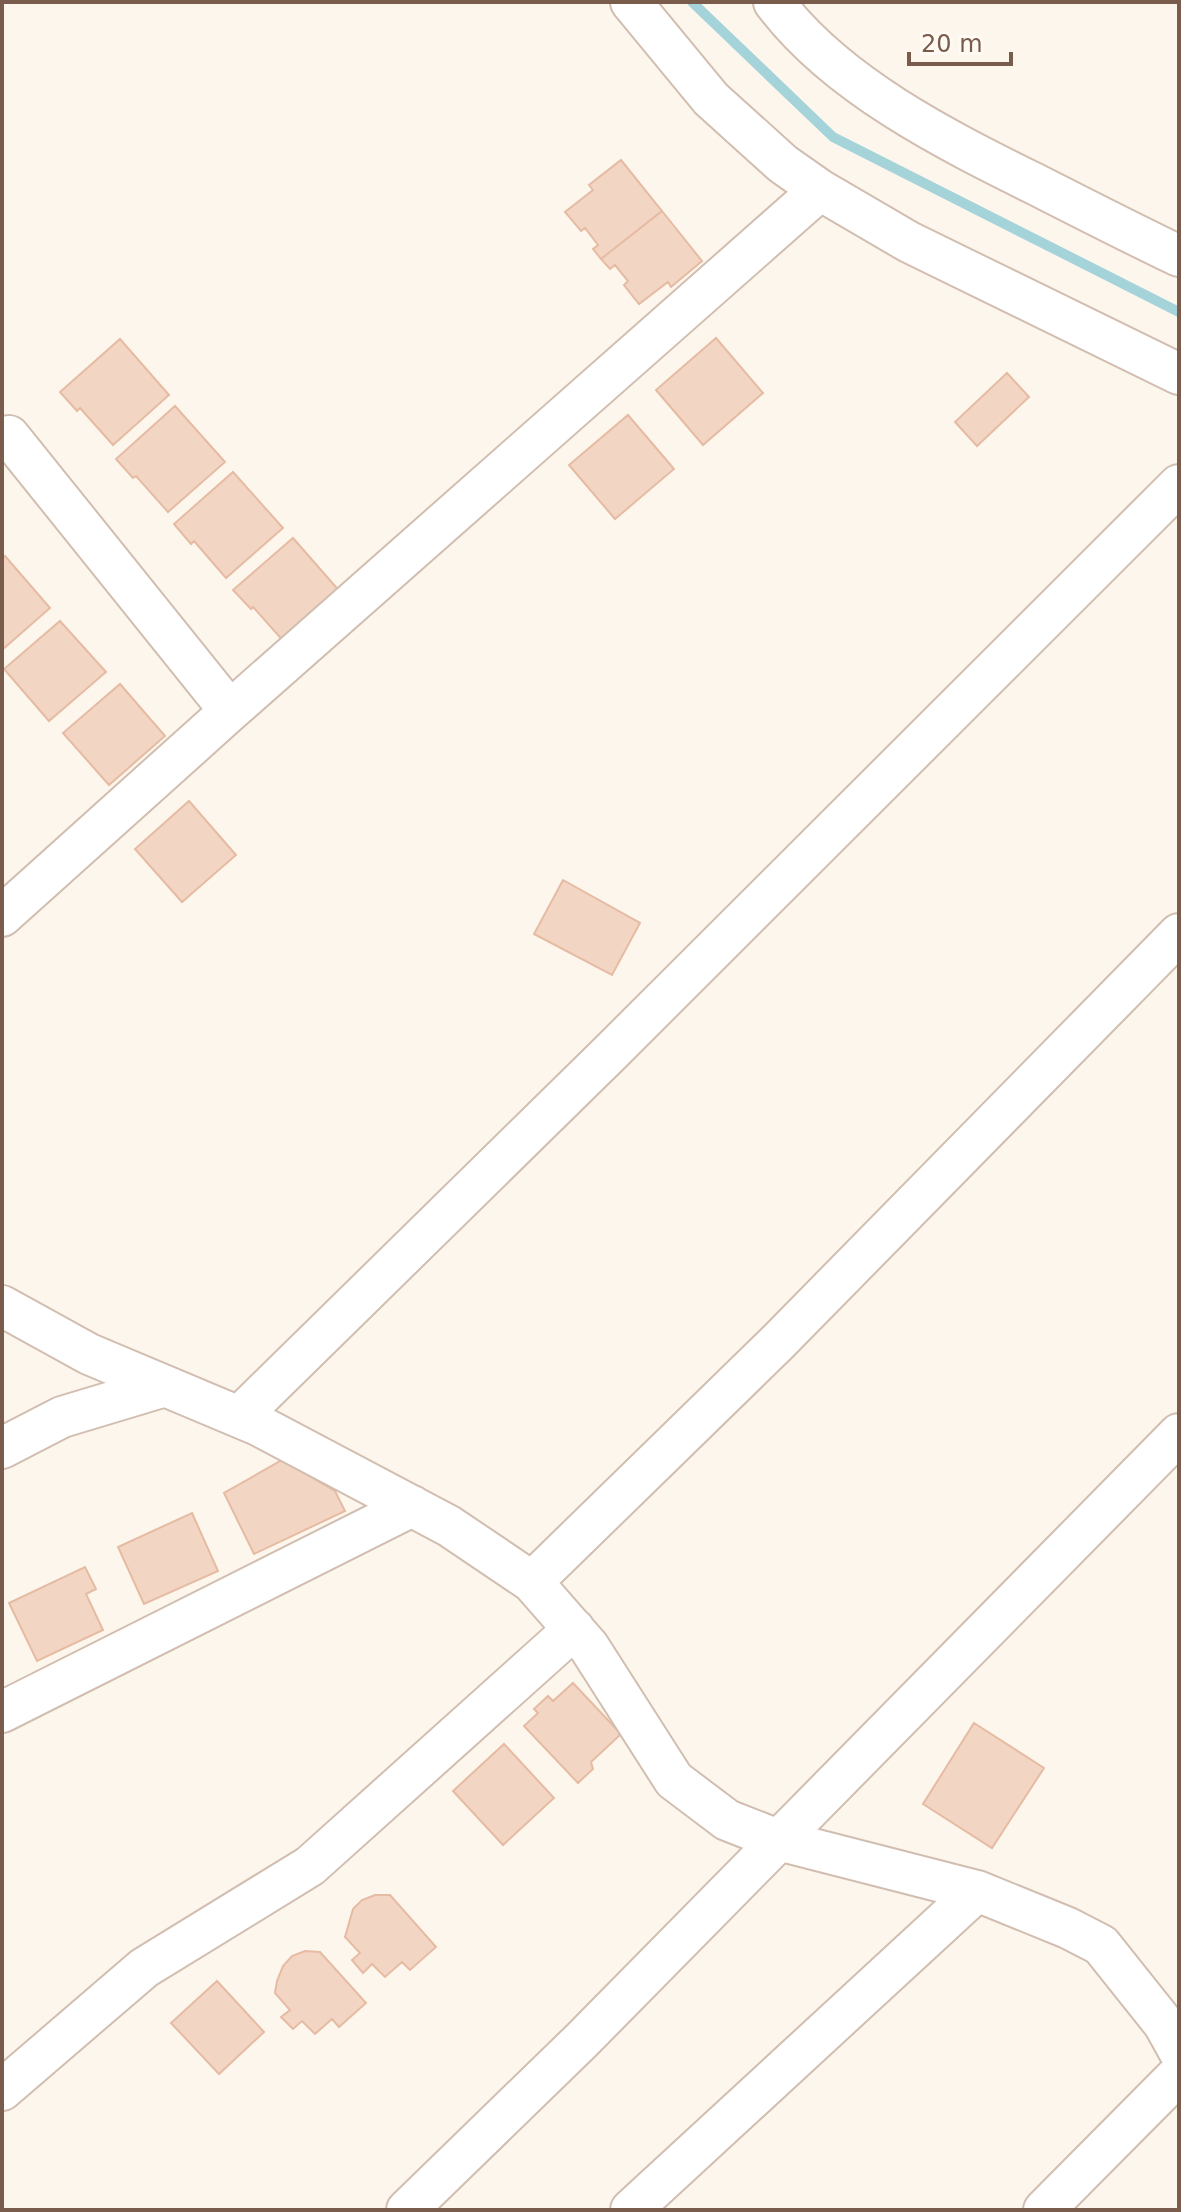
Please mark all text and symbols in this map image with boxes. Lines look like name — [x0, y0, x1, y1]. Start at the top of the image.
scale bar — [909, 16, 1011, 66]
text: 20 m — [921, 30, 983, 58]

